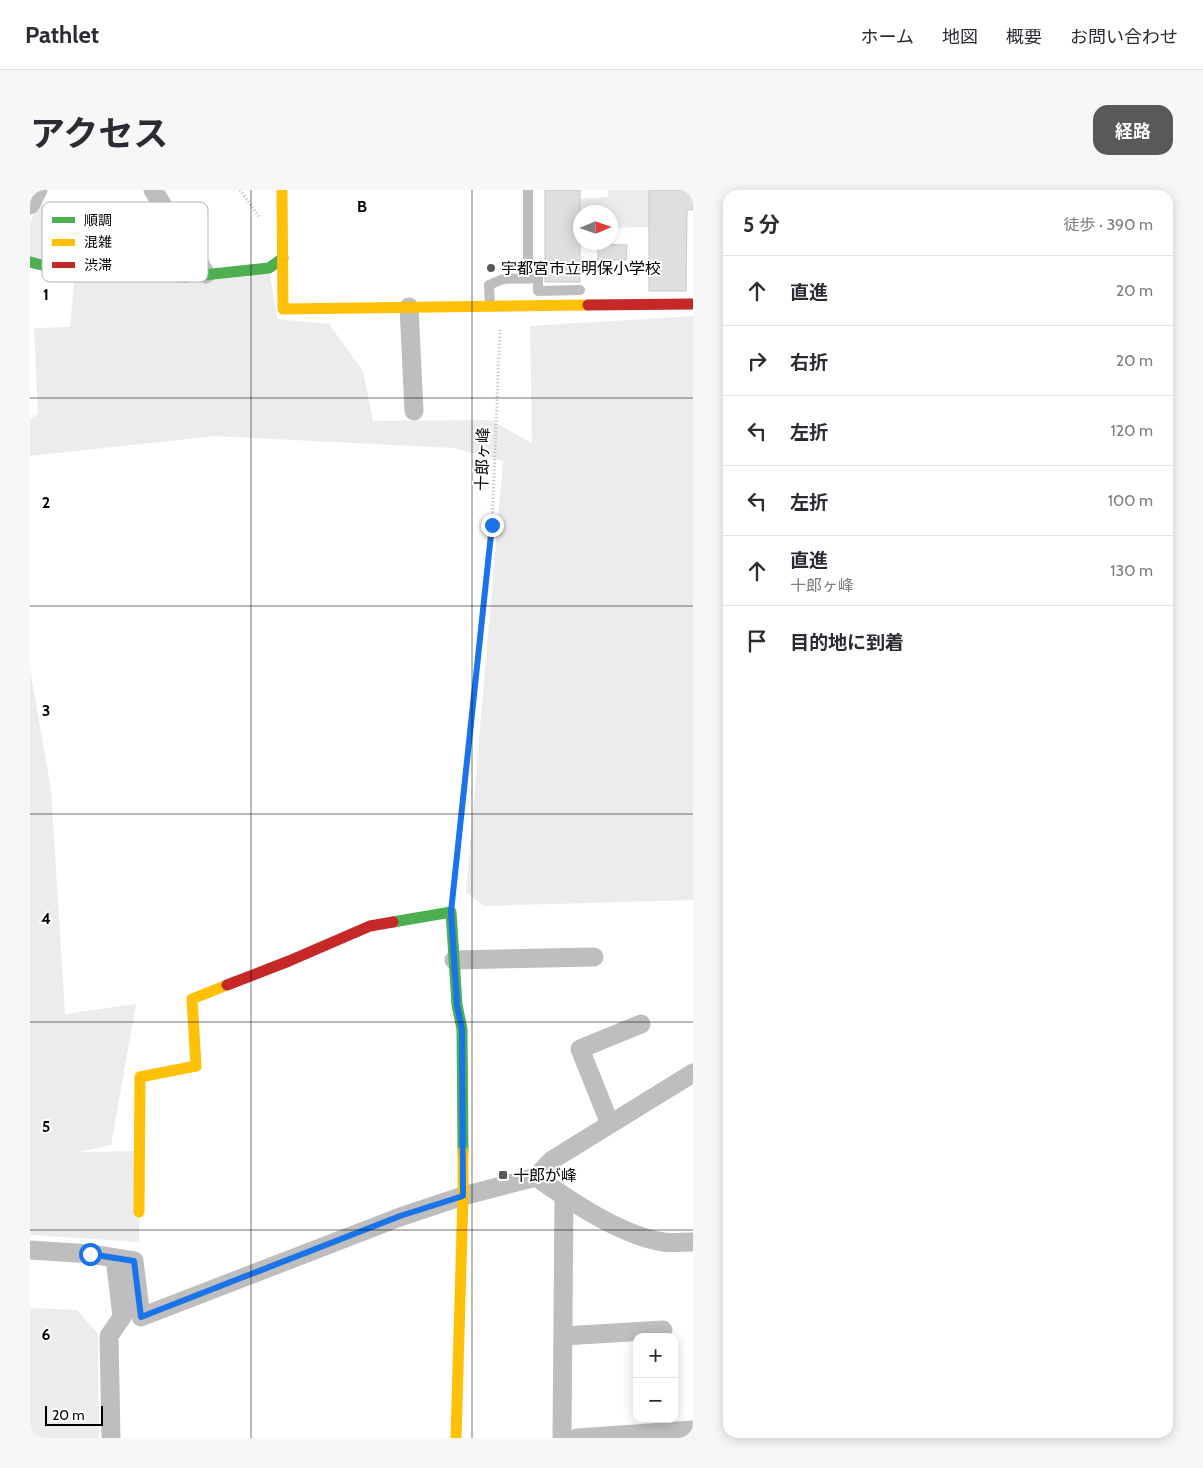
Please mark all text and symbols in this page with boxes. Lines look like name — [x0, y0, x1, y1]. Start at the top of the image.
text: Pathlet — [25, 20, 99, 49]
text: ホーム — [861, 26, 914, 48]
text: 地図 — [942, 26, 978, 48]
text: 概要 — [1006, 26, 1042, 48]
text: お問い合わせ — [1070, 26, 1178, 48]
button: 経路 — [1093, 105, 1173, 155]
text: アクセス — [30, 112, 168, 155]
text: B — [357, 197, 367, 216]
legend — [42, 202, 208, 282]
north arrow — [573, 205, 618, 250]
text: 順調 — [84, 211, 112, 229]
text: 5 分 — [743, 212, 780, 237]
text: 徒歩 · 390 m — [1063, 215, 1153, 234]
text: 混雑 — [84, 233, 112, 251]
text: 渋滞 — [84, 256, 112, 274]
place label: 宇都宮市立明保小学校 — [501, 259, 661, 278]
marker: 宇都宮市立明保小学校 — [485, 262, 497, 274]
icon: ahead — [743, 277, 771, 305]
text: 直進 — [790, 281, 828, 304]
text: 20 m — [1116, 281, 1153, 300]
text: 1 — [43, 285, 49, 304]
icon: right — [743, 347, 771, 375]
text: 右折 — [790, 351, 828, 374]
text: 20 m — [1116, 351, 1153, 370]
icon: left — [743, 417, 771, 445]
text: 左折 — [790, 421, 828, 444]
text: 120 m — [1111, 421, 1153, 440]
street label: 十郎ヶ峰 — [472, 427, 493, 491]
icon: left — [743, 487, 771, 515]
text: 左折 — [790, 491, 828, 514]
text: 100 m — [1108, 491, 1153, 510]
text: 2 — [42, 493, 50, 512]
route end — [481, 514, 504, 537]
text: 直進 — [790, 549, 828, 572]
icon: ahead — [743, 557, 771, 585]
text: 130 m — [1110, 561, 1153, 580]
text: 十郎ヶ峰 — [790, 576, 854, 595]
icon: arrive — [743, 627, 771, 655]
text: 目的地に到着 — [790, 631, 904, 654]
text: 3 — [42, 701, 50, 720]
text: 4 — [41, 909, 51, 928]
text: 5 — [42, 1117, 50, 1136]
place label: 十郎が峰 — [513, 1166, 577, 1185]
marker: 十郎が峰 — [497, 1169, 509, 1181]
route start — [79, 1243, 102, 1266]
text: 6 — [42, 1325, 51, 1344]
map controls — [633, 1333, 678, 1423]
button: + — [633, 1333, 678, 1378]
button: − — [633, 1378, 678, 1423]
scale bar — [45, 1403, 102, 1426]
text: 20 m — [52, 1406, 85, 1424]

